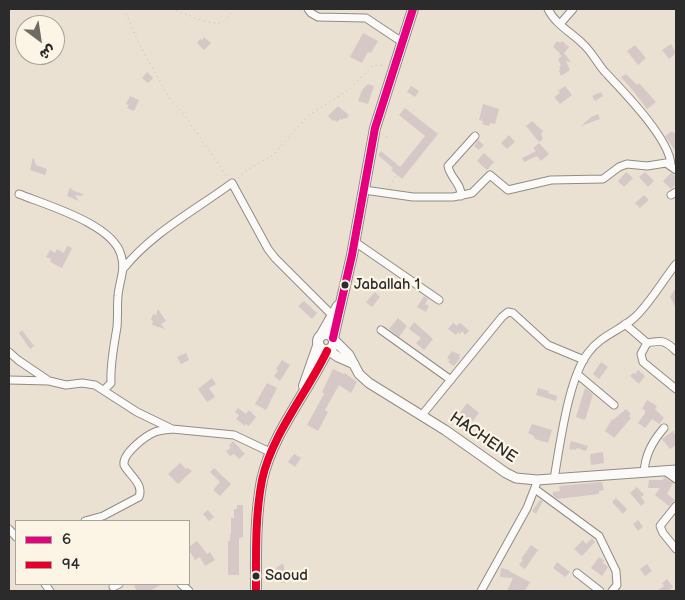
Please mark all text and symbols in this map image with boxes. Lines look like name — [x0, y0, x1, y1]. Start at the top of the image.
north arrow — [15, 15, 65, 65]
text: ش — [36, 41, 58, 64]
place label: Jaballah 1 — [354, 276, 420, 294]
marker: Jaballah 1 — [340, 280, 350, 290]
street label: HACHENE — [446, 408, 520, 468]
legend — [15, 520, 190, 585]
text: 6 — [62, 530, 71, 549]
text: 94 — [62, 555, 80, 574]
place label: Saoud — [265, 567, 308, 585]
marker: Saoud — [251, 571, 261, 581]

